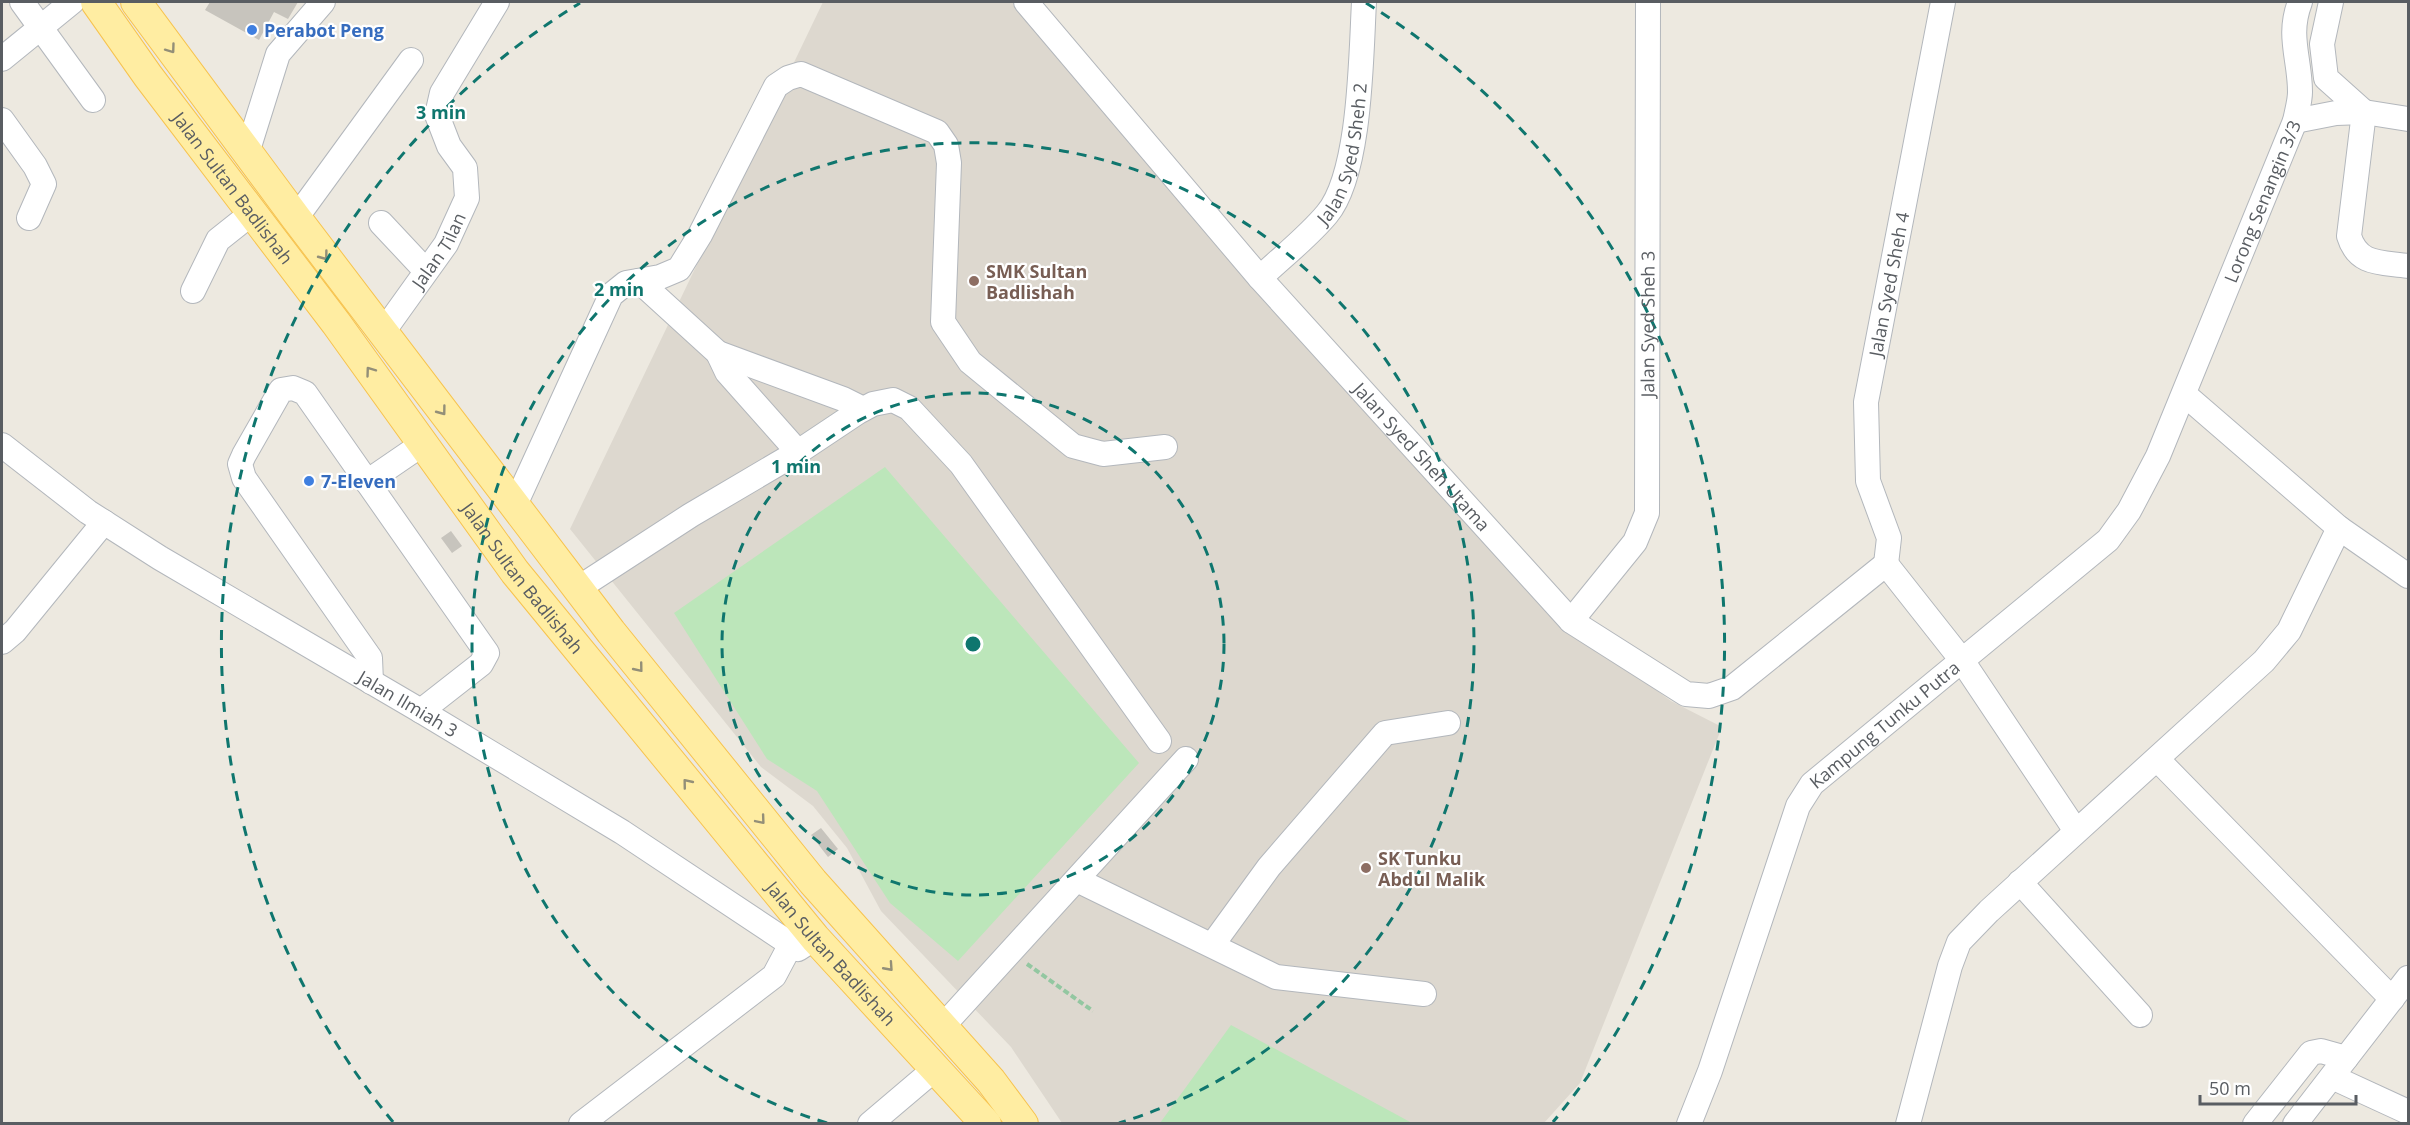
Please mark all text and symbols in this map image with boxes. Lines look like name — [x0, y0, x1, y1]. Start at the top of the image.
place label: Perabot Peng — [264, 18, 384, 42]
marker: Perabot Peng — [245, 23, 259, 37]
one-way arrow — [163, 42, 174, 53]
street label: Jalan Syed Sheh 2 — [1310, 82, 1372, 231]
text: 3 min — [416, 100, 466, 124]
street label: Jalan Sultan Badlishah — [166, 105, 299, 269]
street label: Lorong Senangin 3/3 — [2218, 117, 2306, 286]
street label: Jalan Tilan — [405, 209, 471, 295]
street label: Jalan Syed Sheh 4 — [1863, 210, 1914, 360]
one-way arrow — [317, 249, 328, 260]
street label: Jalan Syed Sheh 3 — [1635, 251, 1660, 400]
place label: SMK Sultan Badlishah — [986, 259, 1087, 304]
marker: SMK Sultan Badlishah — [967, 274, 981, 288]
text: 2 min — [594, 277, 644, 301]
one-way arrow — [366, 366, 377, 377]
street label: Jalan Syed Sheh Utama — [1347, 376, 1496, 536]
one-way arrow — [434, 405, 445, 416]
text: 1 min — [771, 454, 821, 478]
place label: 7-Eleven — [321, 469, 396, 493]
marker: 7-Eleven — [302, 474, 316, 488]
street label: Jalan Sultan Badlishah — [456, 496, 589, 659]
centre of rings — [963, 634, 983, 654]
street label: Kampung Tunku Putra — [1804, 655, 1965, 794]
one-way arrow — [632, 661, 643, 672]
street label: Jalan Ilmiah 3 — [352, 664, 462, 742]
one-way arrow — [683, 779, 694, 790]
one-way arrow — [754, 813, 765, 824]
place label: SK Tunku Abdul Malik — [1378, 846, 1486, 891]
marker: SK Tunku Abdul Malik — [1359, 861, 1373, 875]
street label: Jalan Sultan Badlishah — [760, 874, 902, 1031]
one-way arrow — [882, 960, 893, 971]
scale bar — [2200, 1068, 2356, 1106]
text: 50 m — [2209, 1076, 2251, 1100]

